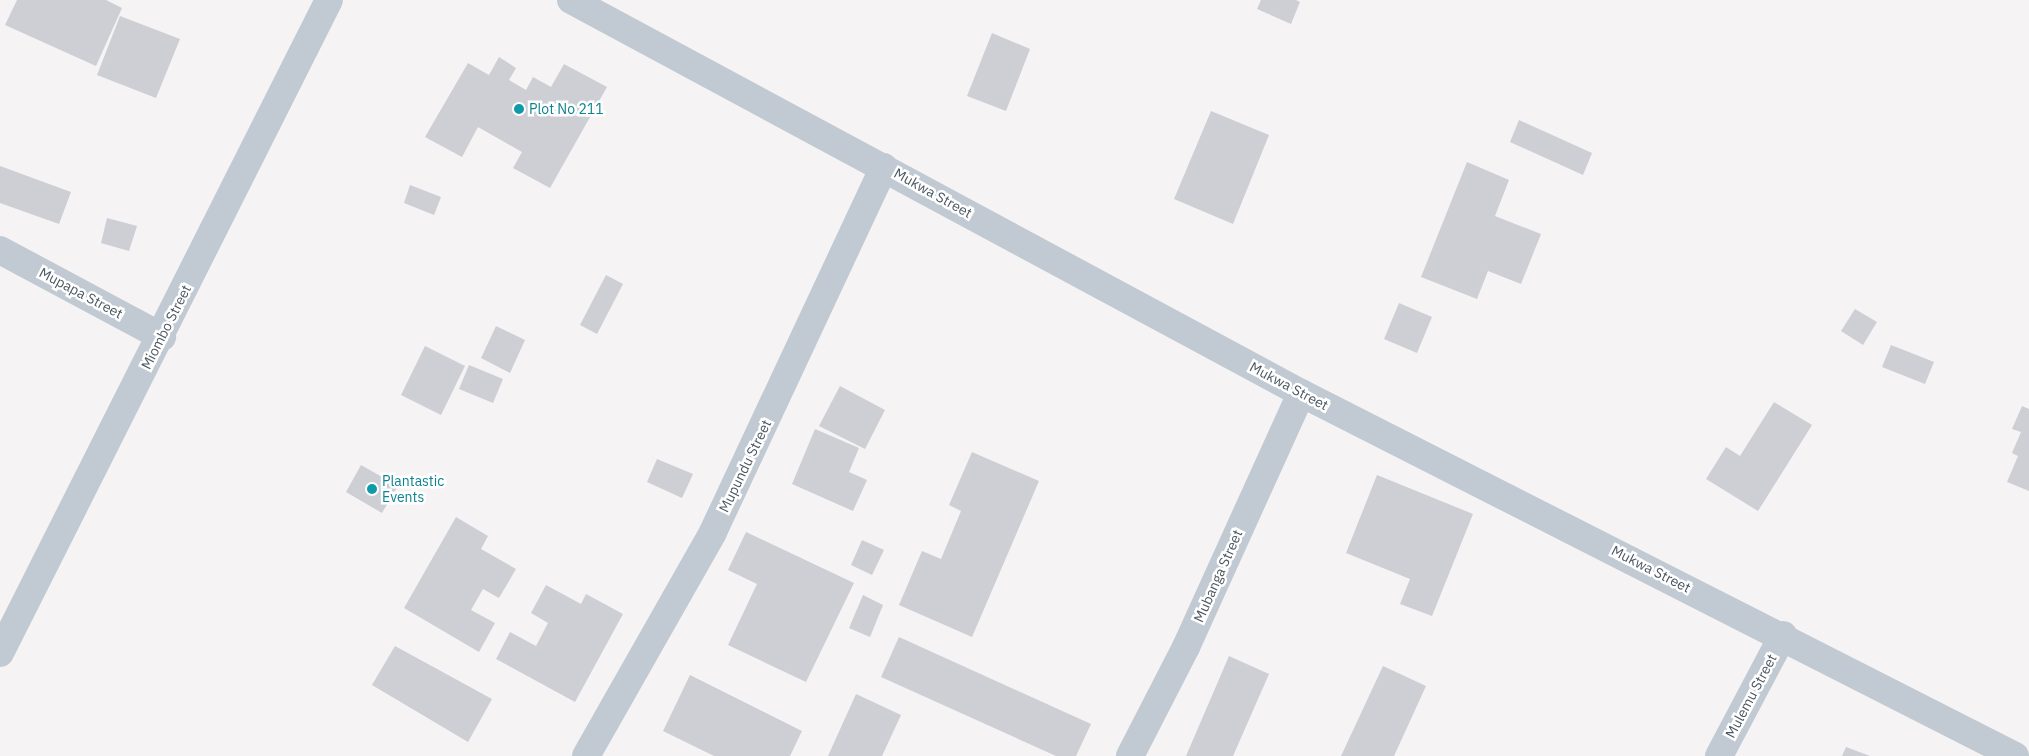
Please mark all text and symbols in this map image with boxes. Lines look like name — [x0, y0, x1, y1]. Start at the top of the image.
place label: Plot No 211 — [529, 101, 604, 117]
marker: Plot No 211 — [513, 103, 525, 115]
street label: Mukwa Street — [891, 165, 975, 221]
street label: Mupapa Street — [36, 264, 126, 322]
street label: Miombo Street — [137, 282, 195, 372]
street label: Mukwa Street — [1247, 358, 1331, 414]
street label: Mupundu Street — [715, 417, 775, 515]
place label: Plantastic Events — [382, 473, 444, 506]
marker: Plantastic Events — [366, 483, 378, 495]
street label: Mubanga Street — [1190, 527, 1246, 625]
street label: Mukwa Street — [1609, 542, 1693, 596]
street label: Mulemu Street — [1722, 651, 1780, 741]

